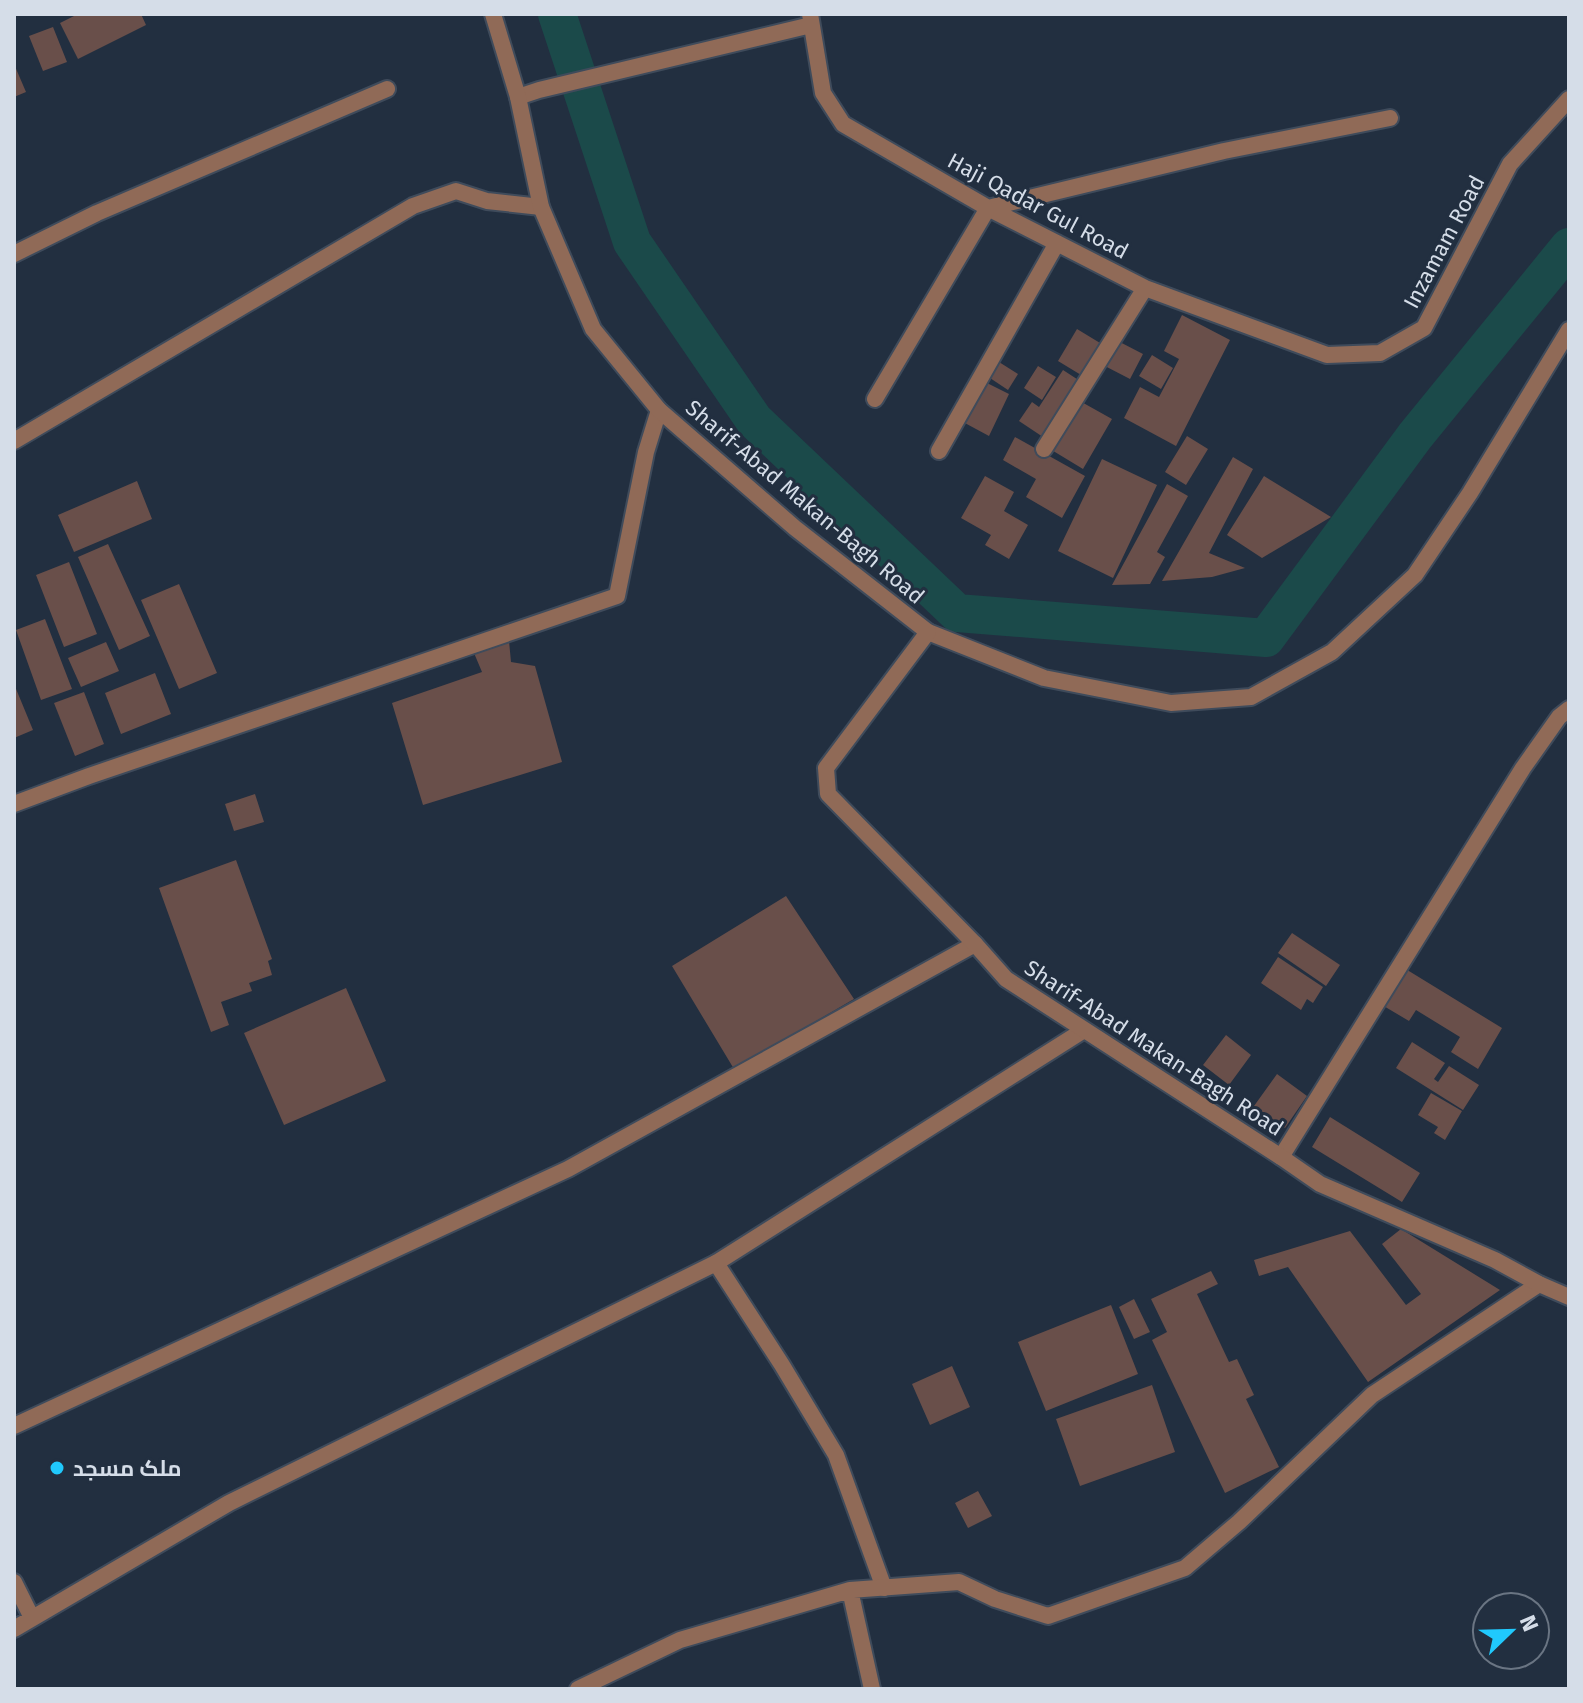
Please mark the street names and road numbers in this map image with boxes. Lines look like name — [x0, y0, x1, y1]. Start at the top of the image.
street label: Haji Qadar Gul Road — [943, 147, 1133, 265]
street label: Inzamam Road — [1398, 171, 1490, 313]
street label: Sharif-Abad Makan-Bagh Road — [680, 394, 930, 610]
street label: Sharif-Abad Makan-Bagh Road — [1019, 954, 1289, 1142]

